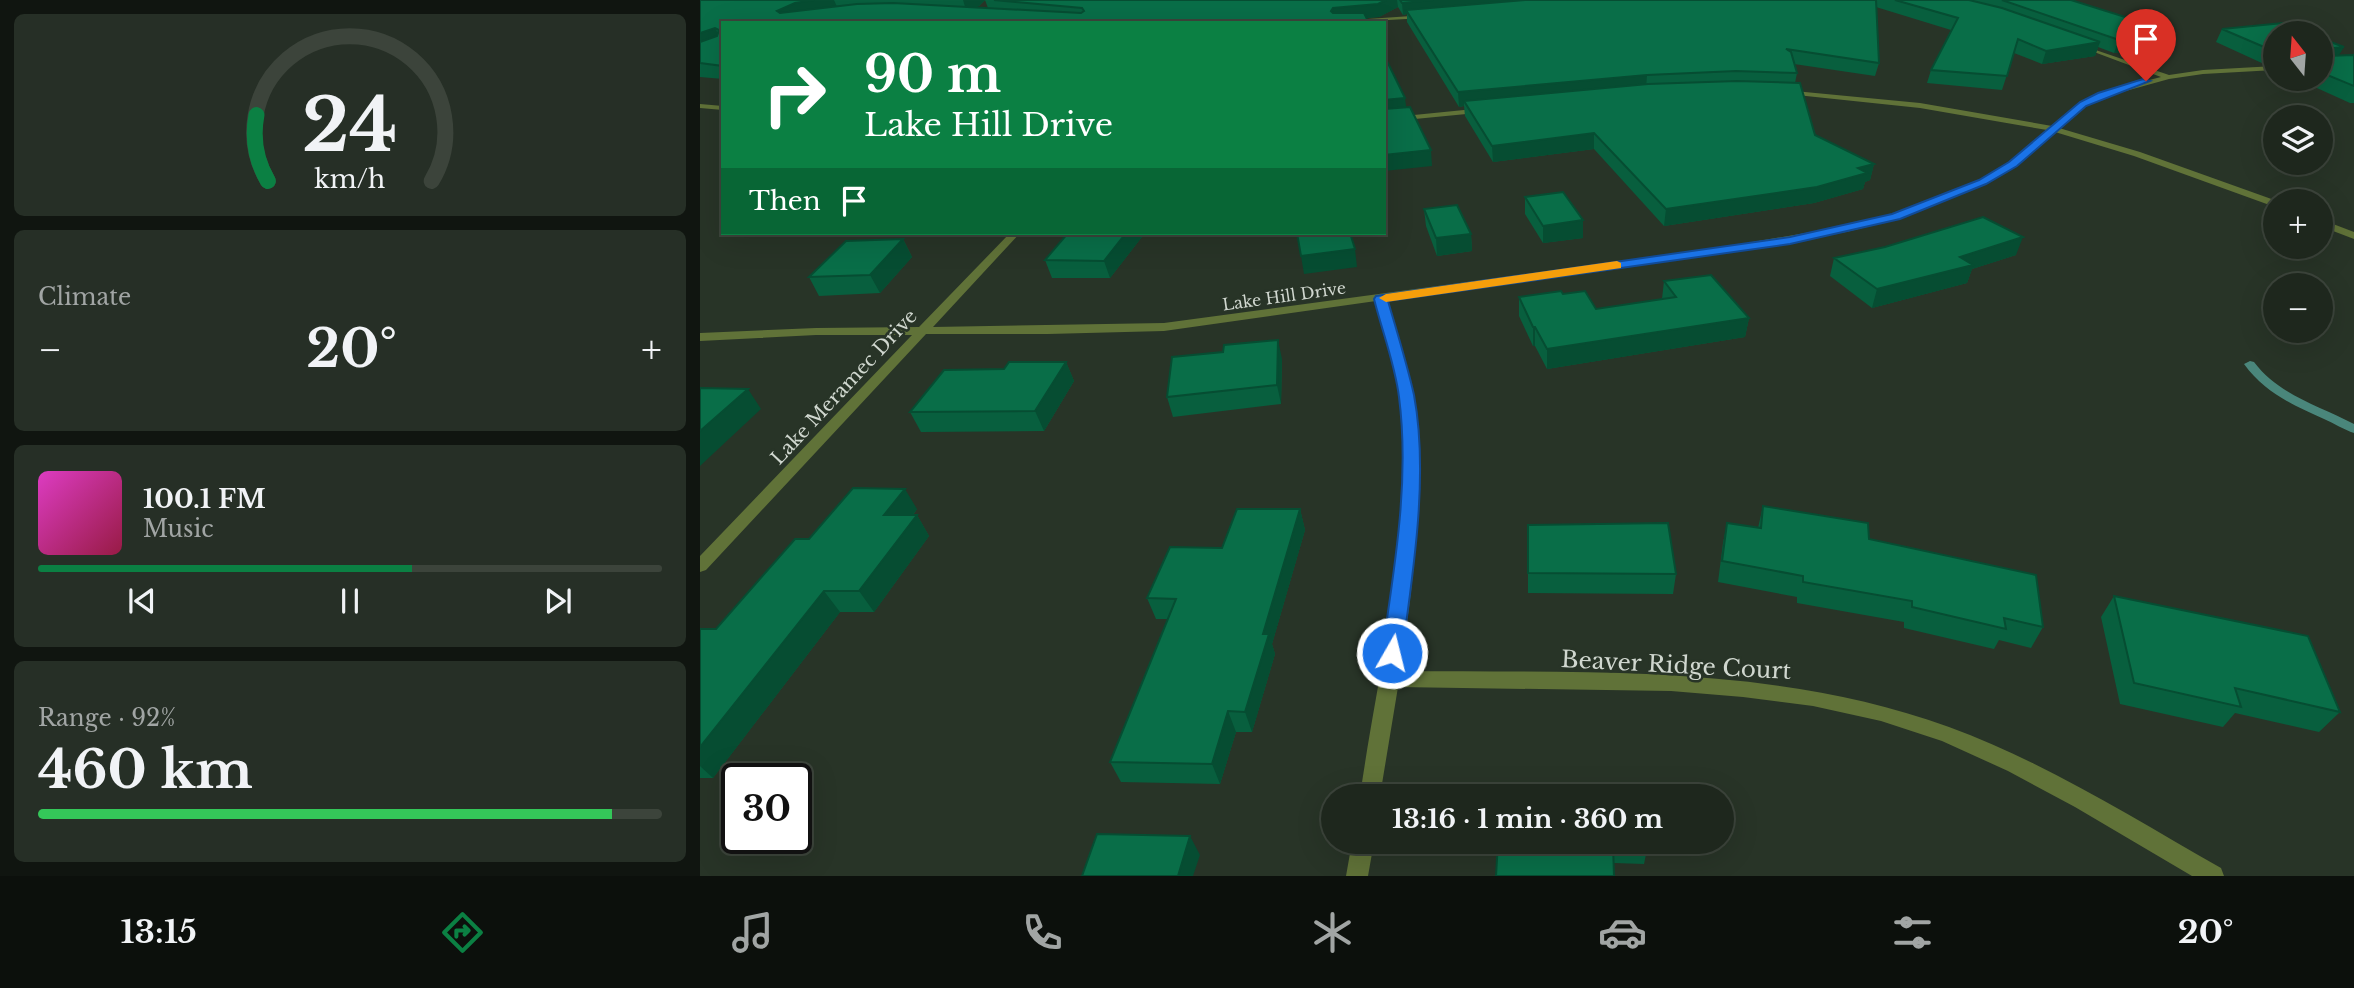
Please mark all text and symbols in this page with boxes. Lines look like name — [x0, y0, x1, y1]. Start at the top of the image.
pin — [2116, 9, 2176, 81]
icon: arrive — [2127, 20, 2165, 58]
north arrow — [2263, 21, 2333, 91]
map controls — [2263, 21, 2333, 343]
text: 90 m — [864, 44, 1001, 105]
icon: right — [749, 49, 840, 140]
text: 24 — [302, 80, 398, 171]
text: Lake Hill Drive — [864, 105, 1113, 145]
button: layers — [2263, 105, 2333, 175]
text: km/h — [315, 164, 385, 195]
icon: arrive — [835, 182, 873, 220]
text: Then — [749, 185, 821, 217]
button: + — [2263, 189, 2333, 259]
button: − — [2263, 273, 2333, 343]
street label: Lake Hill Drive — [1221, 277, 1347, 315]
text: Climate — [38, 283, 131, 311]
street label: Lake Meramec Drive — [766, 305, 922, 469]
text: 20° — [306, 317, 397, 381]
text: − — [38, 326, 62, 373]
text: + — [641, 326, 662, 373]
text: 100.1 FM — [143, 483, 266, 515]
text: Music — [143, 515, 214, 543]
icon: previous — [123, 582, 161, 620]
icon: pause — [331, 582, 369, 620]
icon: next — [539, 582, 577, 620]
position arrow — [1355, 616, 1429, 690]
street label: Beaver Ridge Court — [1560, 645, 1792, 685]
text: Range · 92% — [38, 704, 176, 732]
text: 460 km — [38, 738, 253, 802]
speed limit sign: 30 — [721, 763, 812, 854]
text: 13:16 · 1 min · 360 m — [1392, 803, 1663, 835]
icon: directions — [438, 908, 487, 957]
icon: music — [728, 908, 777, 957]
icon: phone — [1018, 908, 1067, 957]
icon: climate — [1308, 908, 1357, 957]
icon: car — [1598, 908, 1647, 957]
icon: filters — [1888, 908, 1937, 957]
text: 13:15 — [120, 912, 197, 952]
text: 20° — [2178, 912, 2233, 952]

